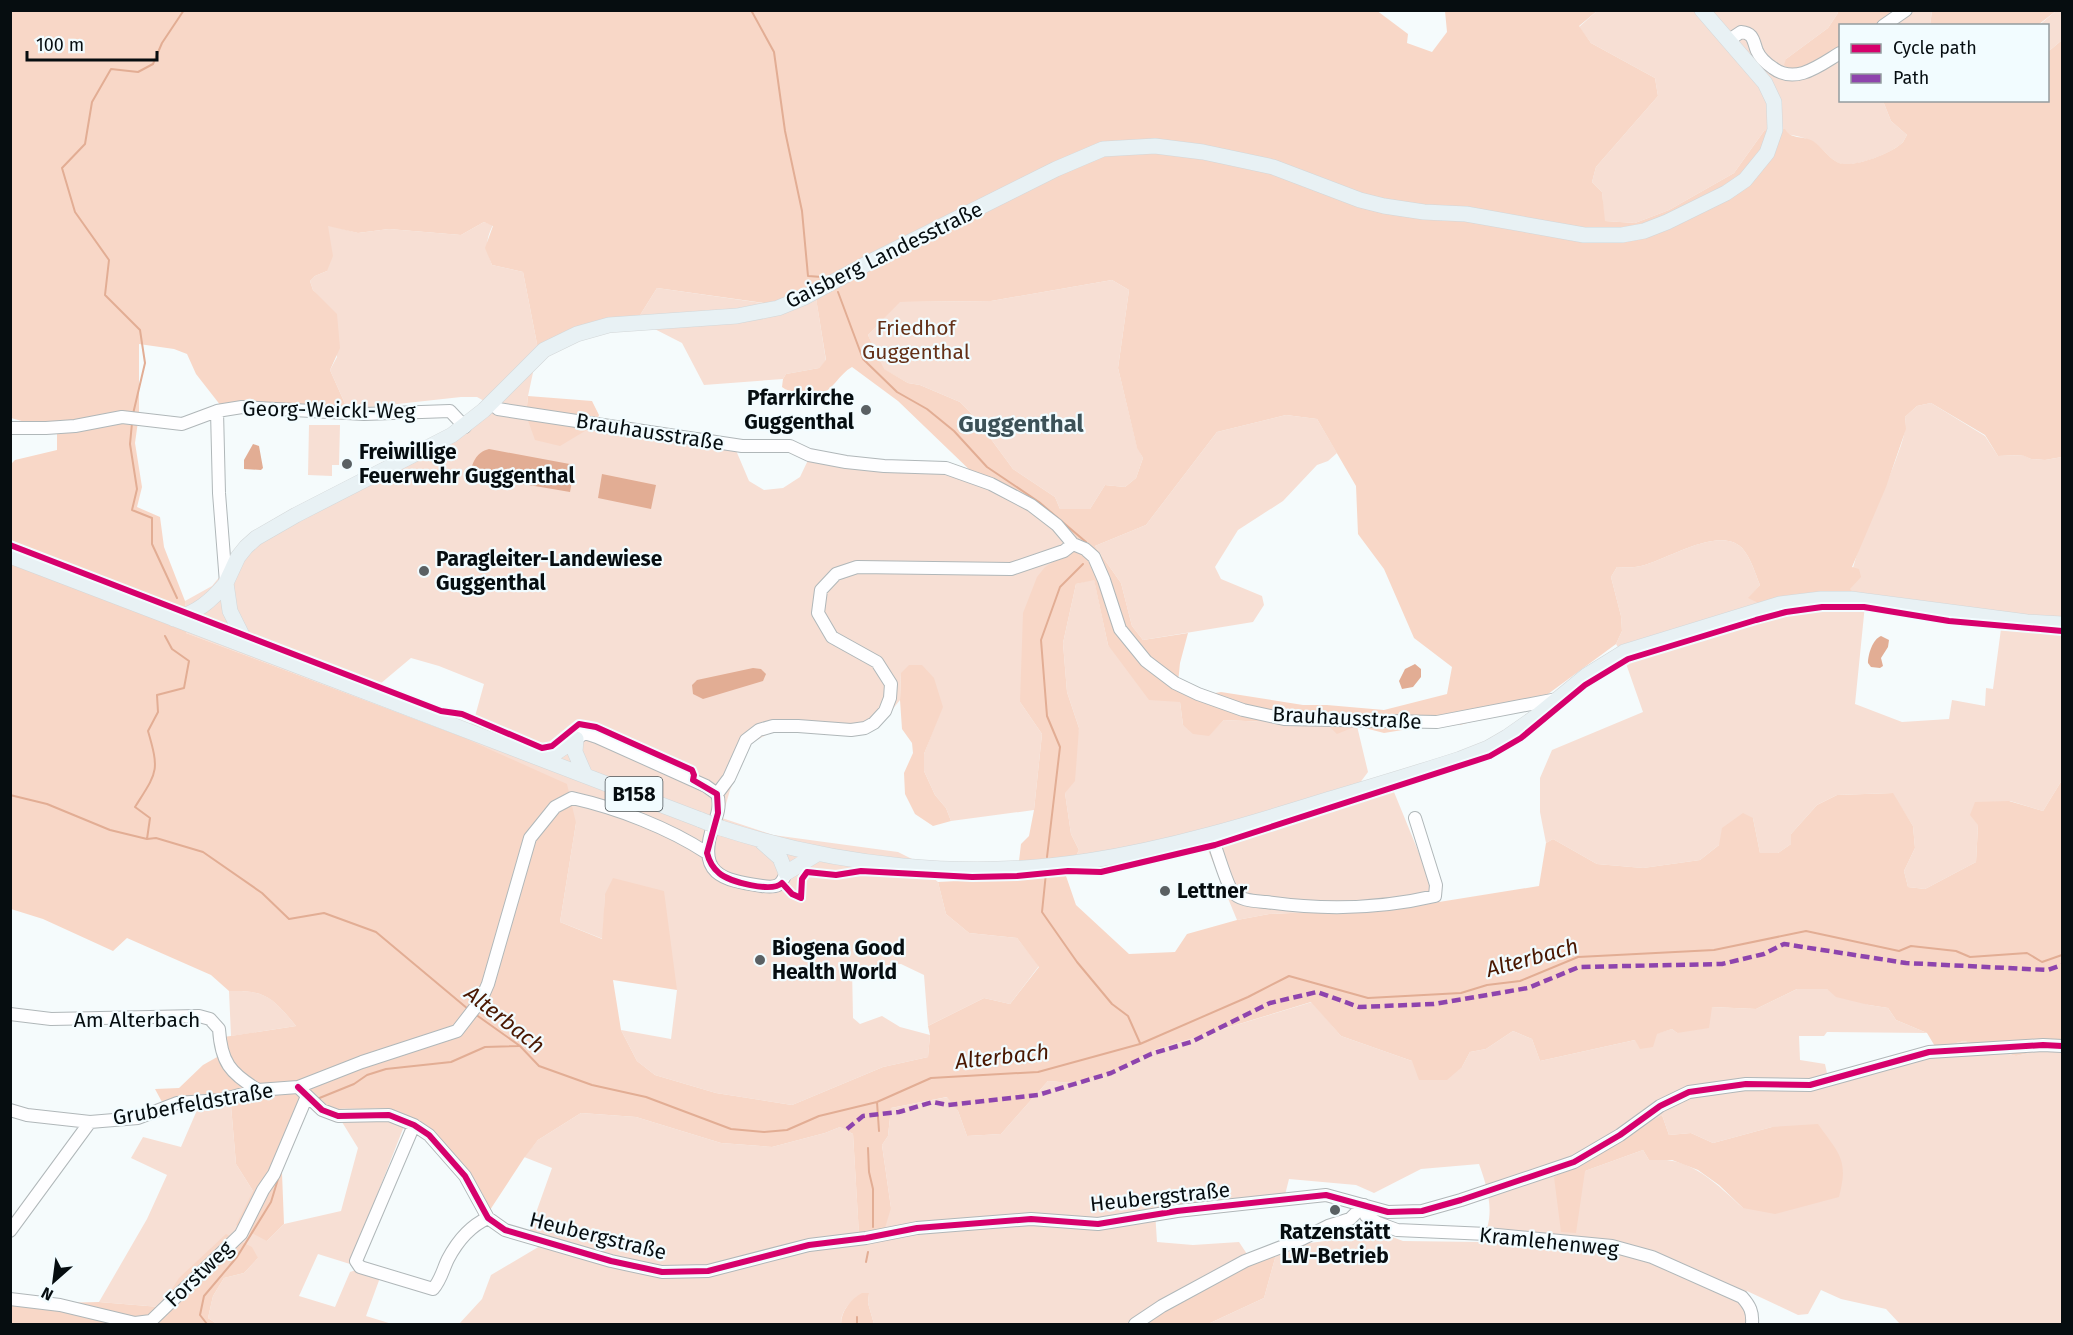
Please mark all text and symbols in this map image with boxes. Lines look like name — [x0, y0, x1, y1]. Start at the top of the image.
scale bar — [27, 24, 158, 62]
legend — [1839, 24, 2049, 102]
text: 100 m — [36, 34, 84, 56]
text: Cycle path — [1893, 37, 1977, 59]
text: Path — [1893, 67, 1929, 89]
street label: Gaisberg Landesstraße — [781, 196, 987, 314]
park label: Friedhof Guggenthal — [862, 315, 970, 365]
place label: Pfarrkirche Guggenthal — [744, 385, 855, 435]
street label: Georg-Weickl-Weg — [242, 395, 416, 425]
marker: Pfarrkirche Guggenthal — [859, 403, 873, 417]
street label: Brauhausstraße — [574, 407, 726, 457]
district label: Guggenthal — [958, 410, 1085, 438]
place label: Freiwillige Feuerwehr Guggenthal — [359, 439, 575, 489]
marker: Freiwillige Feuerwehr Guggenthal — [340, 457, 354, 471]
place label: Paragleiter-Landewiese Guggenthal — [436, 546, 663, 596]
marker: Paragleiter-Landewiese Guggenthal — [417, 564, 431, 578]
street label: Brauhausstraße — [1272, 701, 1422, 735]
road number: B158 — [606, 777, 662, 811]
place label: Lettner — [1177, 878, 1248, 904]
marker: Lettner — [1158, 884, 1172, 898]
water label: Alterbach — [1482, 932, 1581, 983]
place label: Biogena Good Health World — [772, 935, 905, 985]
marker: Biogena Good Health World — [753, 953, 767, 967]
water label: Alterbach — [458, 979, 550, 1059]
street label: Am Alterbach — [74, 1007, 200, 1033]
water label: Alterbach — [953, 1038, 1050, 1075]
street label: Gruberfeldstraße — [111, 1077, 275, 1131]
street label: Heubergstraße — [1089, 1177, 1231, 1217]
marker: Ratzenstätt LW-Betrieb — [1328, 1203, 1342, 1217]
street label: Heubergstraße — [527, 1206, 669, 1266]
place label: Ratzenstätt LW-Betrieb — [1279, 1219, 1392, 1269]
street label: Kramlehenweg — [1478, 1222, 1620, 1262]
street label: Forstweg — [160, 1235, 238, 1313]
north arrow — [24, 1251, 84, 1311]
text: N — [38, 1283, 56, 1305]

